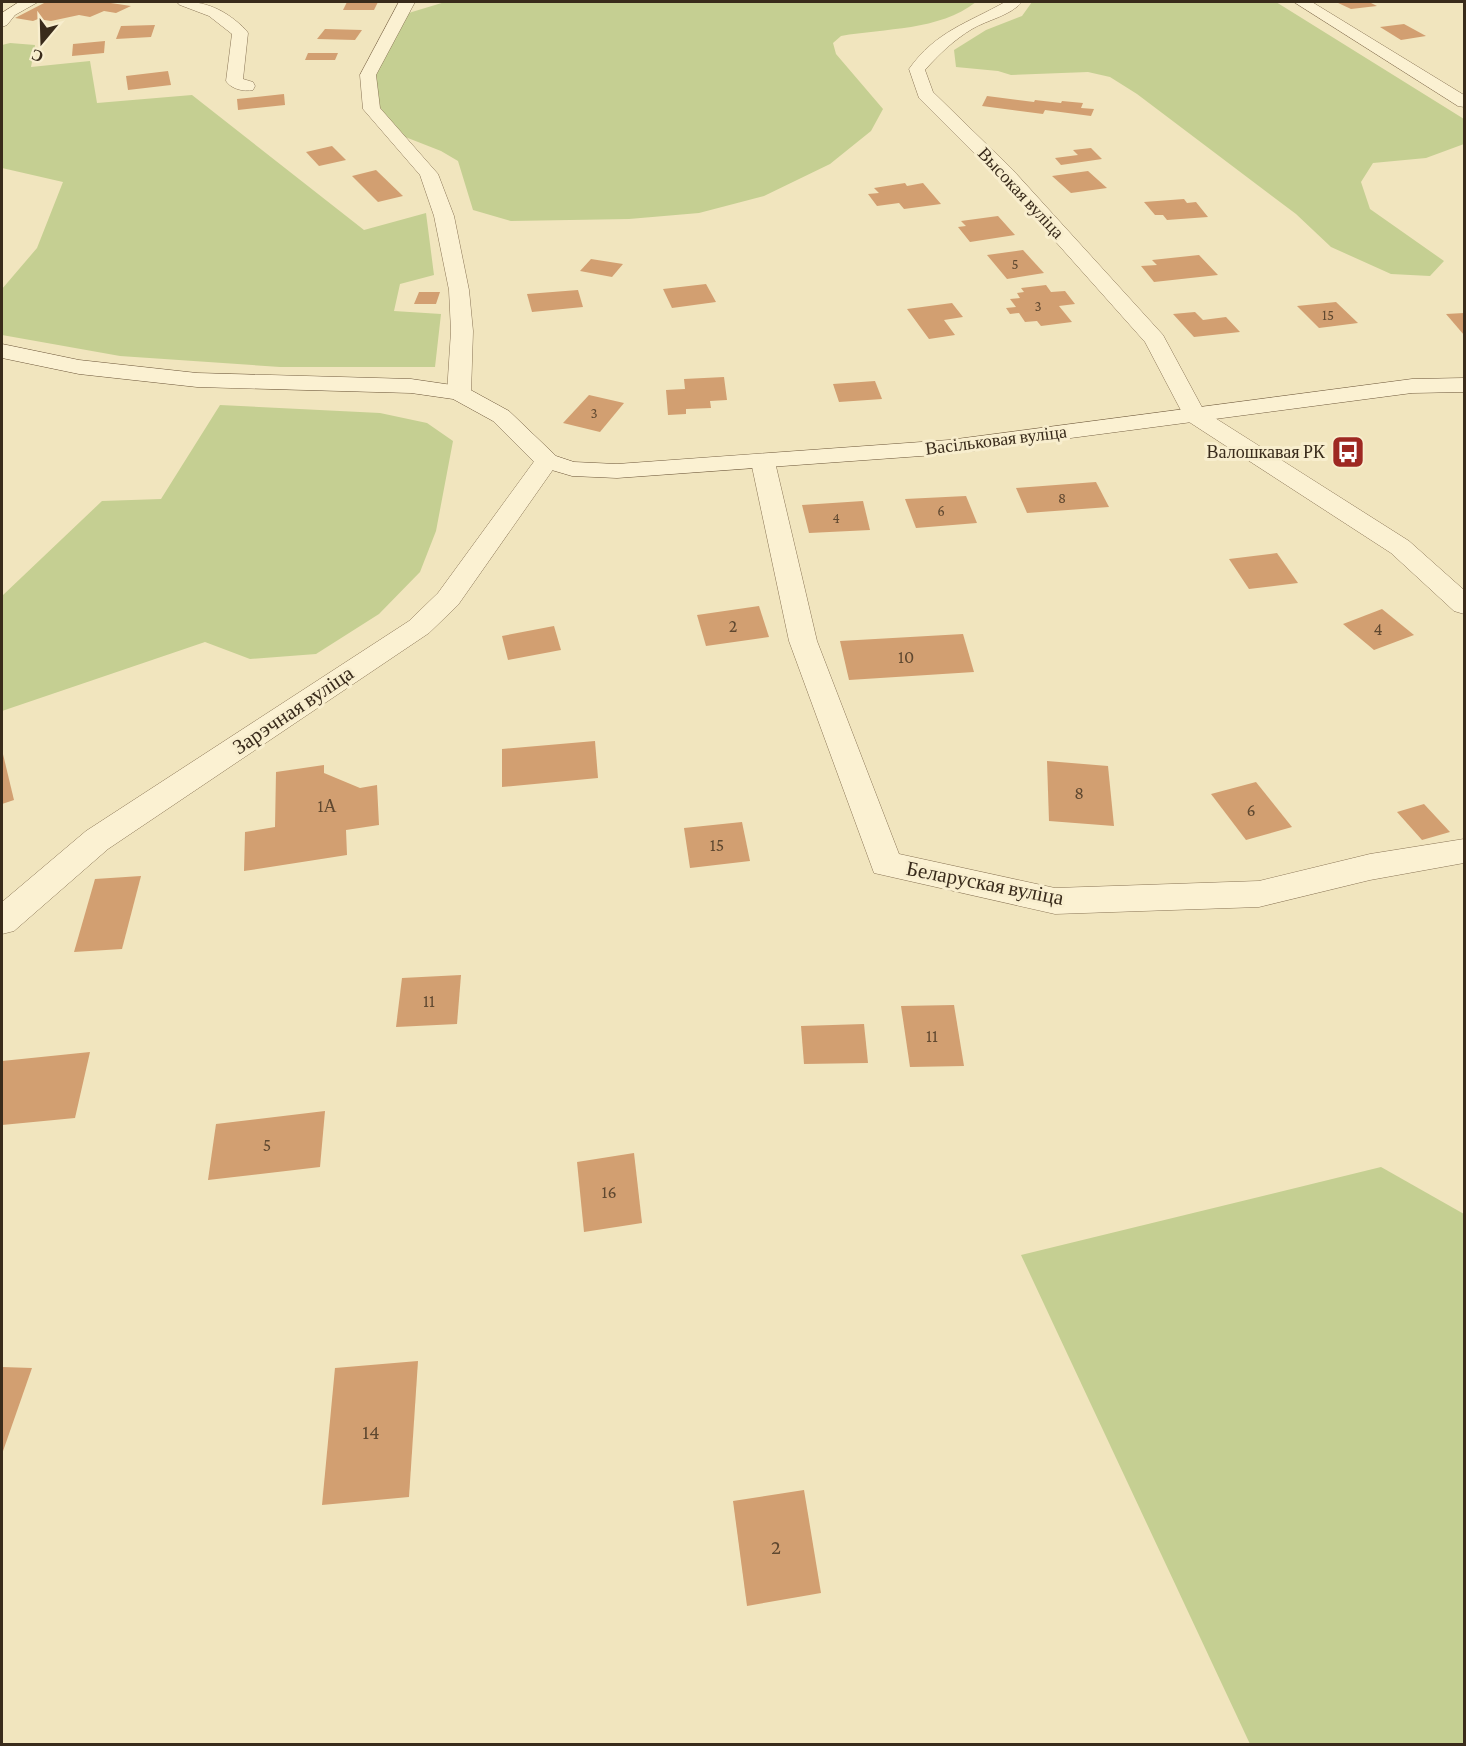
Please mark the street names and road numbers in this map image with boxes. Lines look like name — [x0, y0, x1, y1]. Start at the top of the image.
street label: Высокая вуліца — [974, 143, 1068, 243]
street label: Васільковая вуліца — [924, 421, 1068, 459]
street label: Зарэчная вуліца — [228, 660, 358, 759]
street label: Беларуская вуліца — [904, 856, 1066, 910]

